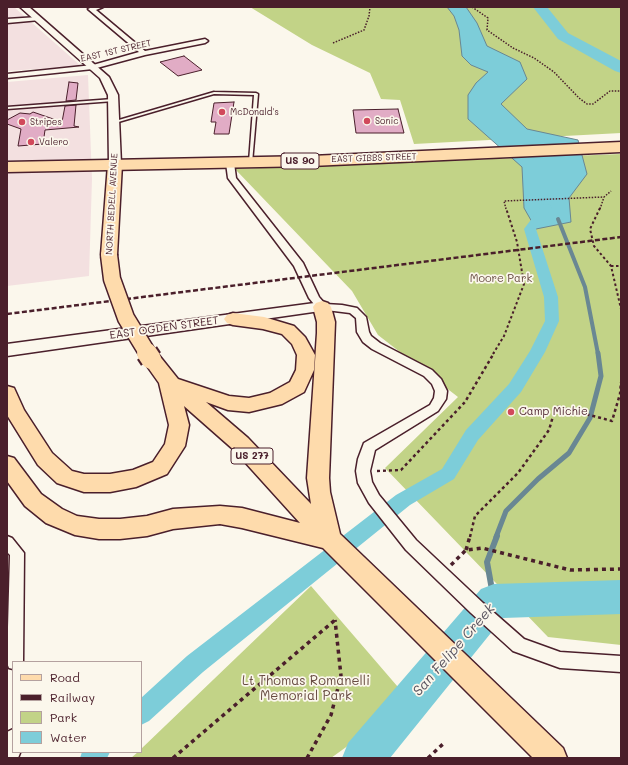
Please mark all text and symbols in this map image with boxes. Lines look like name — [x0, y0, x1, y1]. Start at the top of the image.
street label: EAST 1ST STREET — [79, 38, 153, 64]
marker: McDonald's — [217, 107, 227, 117]
place label: McDonald's — [230, 107, 279, 117]
marker: Sonic — [362, 116, 372, 126]
place label: Sonic — [375, 116, 398, 126]
marker: Stripes — [17, 117, 27, 127]
place label: Stripes — [30, 117, 62, 127]
marker: Valero — [26, 137, 36, 147]
place label: Valero — [39, 137, 68, 147]
street label: EAST GIBBS STREET — [331, 151, 417, 165]
street label: NORTH BEDELL AVENUE — [104, 153, 120, 255]
road number: US 90 — [281, 153, 319, 169]
park label: Moore Park — [470, 272, 532, 286]
street label: EAST OGDEN STREET — [109, 314, 219, 342]
place label: Camp Michie — [519, 405, 588, 419]
marker: Camp Michie — [506, 407, 516, 417]
road number: US 277 — [231, 448, 273, 464]
water label: San Felipe Creek — [409, 600, 499, 700]
legend — [12, 661, 142, 753]
text: Road — [50, 669, 80, 685]
park label: Lt Thomas Romanelli Memorial Park — [242, 673, 370, 704]
text: Railway — [50, 689, 95, 705]
text: Park — [50, 709, 77, 725]
text: Water — [50, 729, 87, 745]

